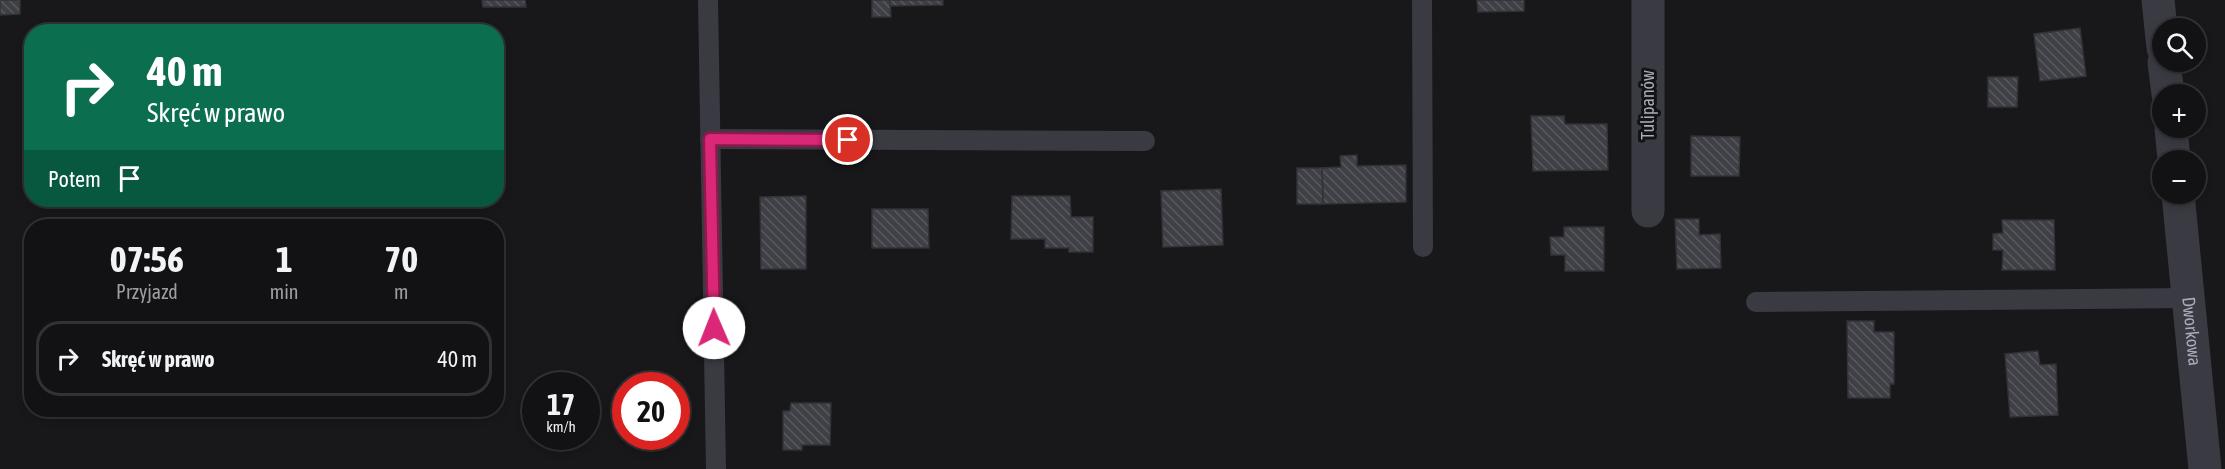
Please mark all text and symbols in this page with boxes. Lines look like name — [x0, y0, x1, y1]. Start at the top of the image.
map controls — [2152, 18, 2206, 204]
button: search — [2152, 18, 2206, 72]
text: 40 m — [147, 47, 222, 95]
icon: right — [48, 48, 126, 126]
street label: Tulipanów — [1637, 70, 1658, 140]
button: + — [2152, 84, 2206, 138]
text: Skręć w prawo — [147, 97, 285, 128]
pin — [822, 114, 873, 165]
icon: arrive — [831, 123, 864, 156]
button: − — [2152, 150, 2206, 204]
icon: arrive — [113, 162, 146, 195]
text: Potem — [48, 166, 101, 192]
text: 07:56 — [110, 238, 184, 280]
text: 1 — [276, 238, 293, 280]
text: 70 — [384, 238, 418, 280]
text: Przyjazd — [116, 280, 178, 303]
text: min — [270, 280, 298, 303]
text: m — [394, 280, 408, 303]
position arrow — [682, 296, 746, 360]
street label: Dworkowa — [2178, 296, 2206, 367]
icon: right — [51, 342, 84, 375]
text: Skręć w prawo — [102, 346, 215, 372]
text: 40 m — [437, 346, 477, 372]
speed limit sign: 20 — [612, 372, 690, 450]
text: 17 — [547, 387, 575, 421]
text: km/h — [546, 418, 576, 435]

